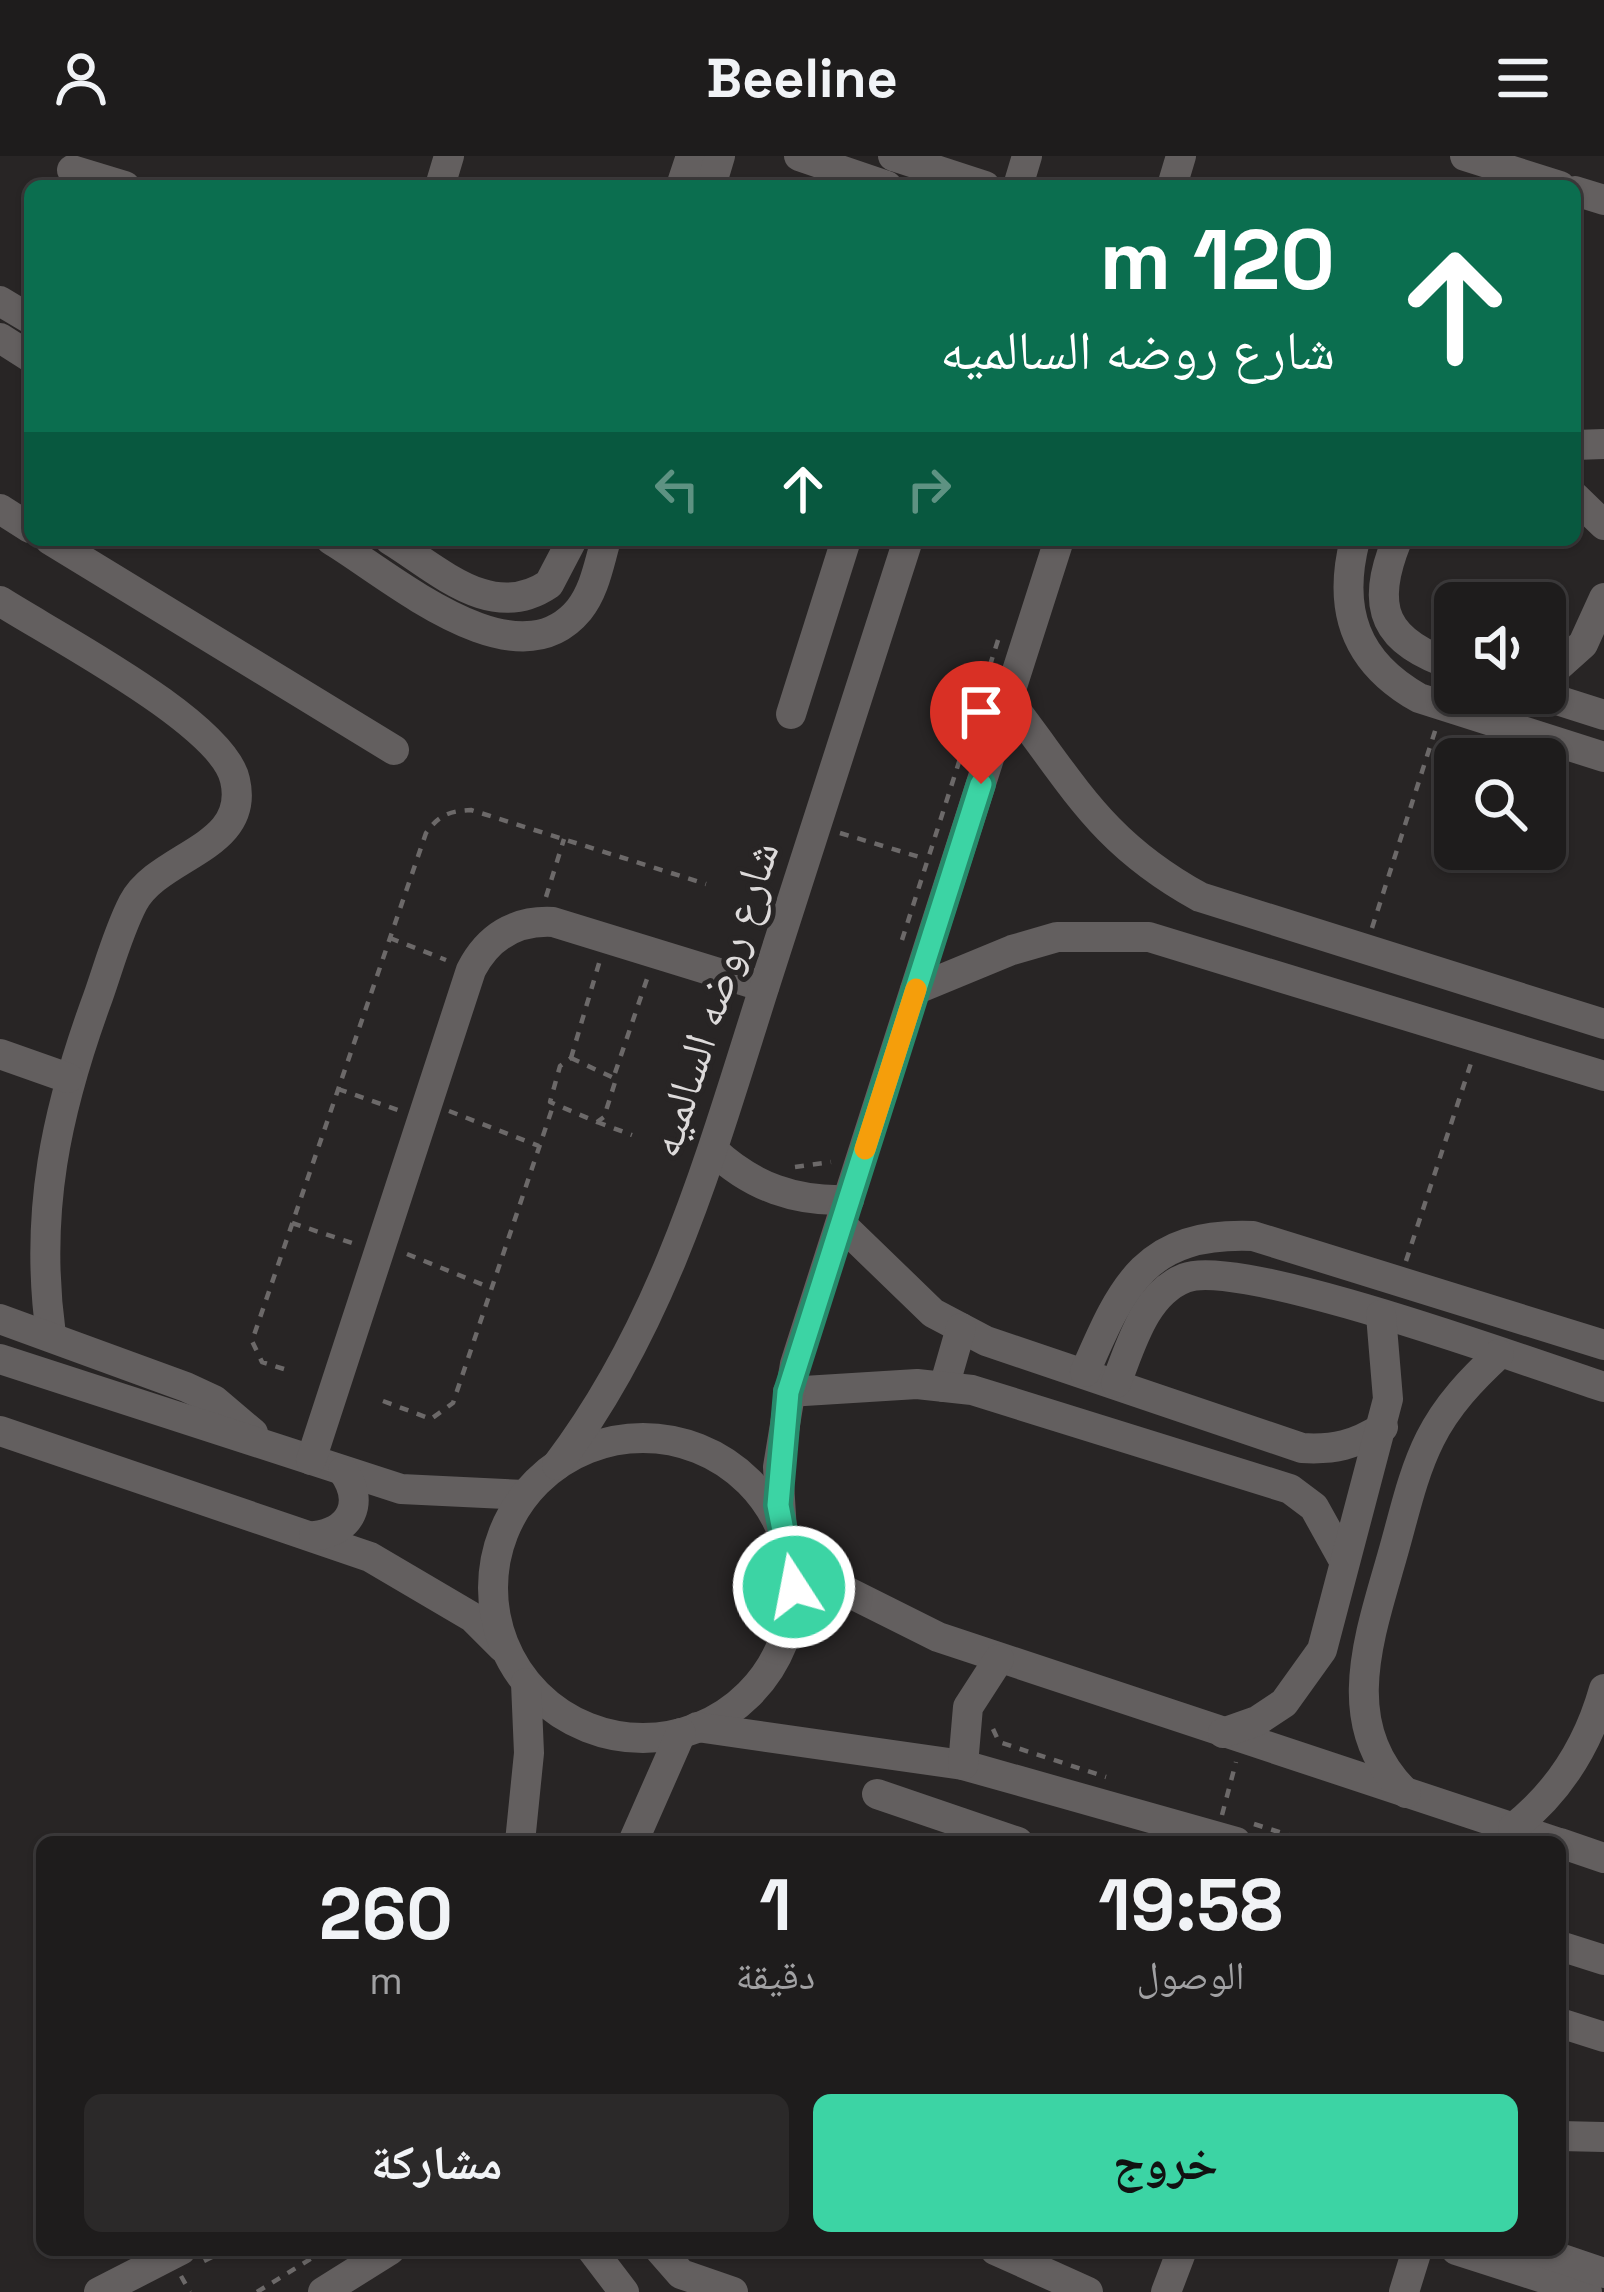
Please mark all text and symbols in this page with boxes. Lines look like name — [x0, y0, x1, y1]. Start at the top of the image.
text: Beeline — [706, 44, 898, 113]
icon: person — [48, 45, 114, 111]
icon: menu — [1490, 45, 1556, 111]
text: 120 m — [1100, 206, 1335, 314]
icon: ahead — [1377, 228, 1533, 384]
text: شارع روضه السالميه — [940, 316, 1335, 385]
icon: left — [644, 456, 710, 522]
icon: ahead — [770, 456, 836, 522]
icon: right — [896, 456, 962, 522]
map controls — [1434, 582, 1566, 870]
button: sound — [1434, 582, 1566, 714]
pin — [930, 661, 1032, 784]
icon: arrive — [948, 679, 1014, 745]
button: search — [1434, 738, 1566, 870]
street label: شارع روضه السالميه — [636, 834, 791, 1164]
position arrow — [731, 1524, 857, 1650]
text: 1 — [759, 1859, 792, 1951]
text: 19:58 — [1098, 1859, 1283, 1951]
text: 260 — [319, 1868, 453, 1960]
text: دقيقة — [736, 1951, 815, 2000]
text: الوصول — [1137, 1951, 1245, 2000]
text: m — [369, 1956, 403, 2005]
button: مشاركة — [84, 2094, 789, 2232]
button: خروج — [813, 2094, 1518, 2232]

